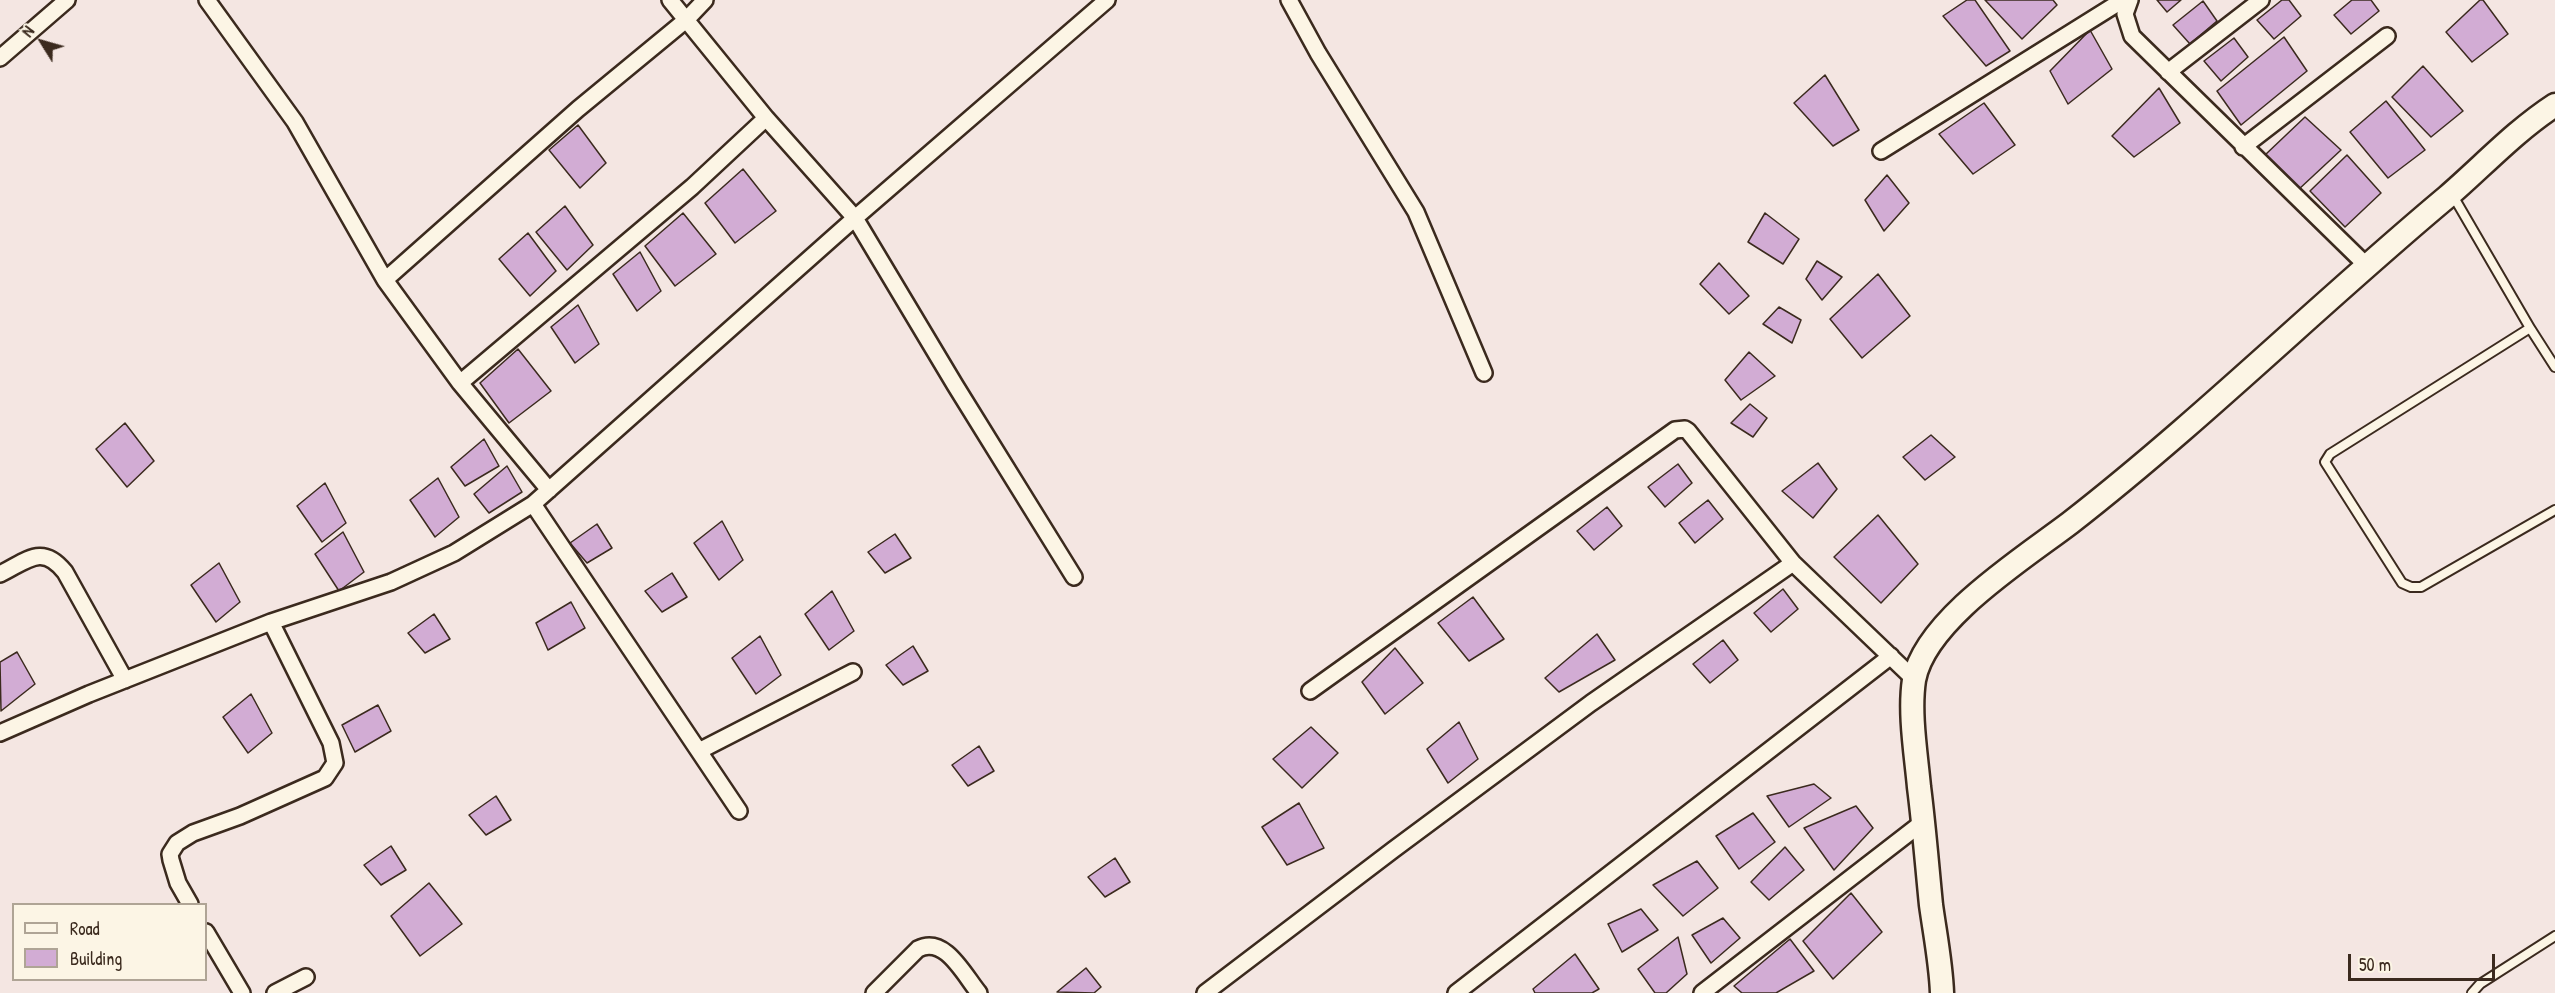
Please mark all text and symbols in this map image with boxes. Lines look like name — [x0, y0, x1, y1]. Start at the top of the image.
north arrow — [12, 12, 72, 72]
text: N — [16, 21, 39, 41]
legend — [12, 903, 207, 981]
text: Road — [70, 916, 100, 941]
scale bar — [2351, 942, 2498, 980]
text: Building — [70, 946, 122, 971]
text: 50 m — [2359, 952, 2391, 977]

